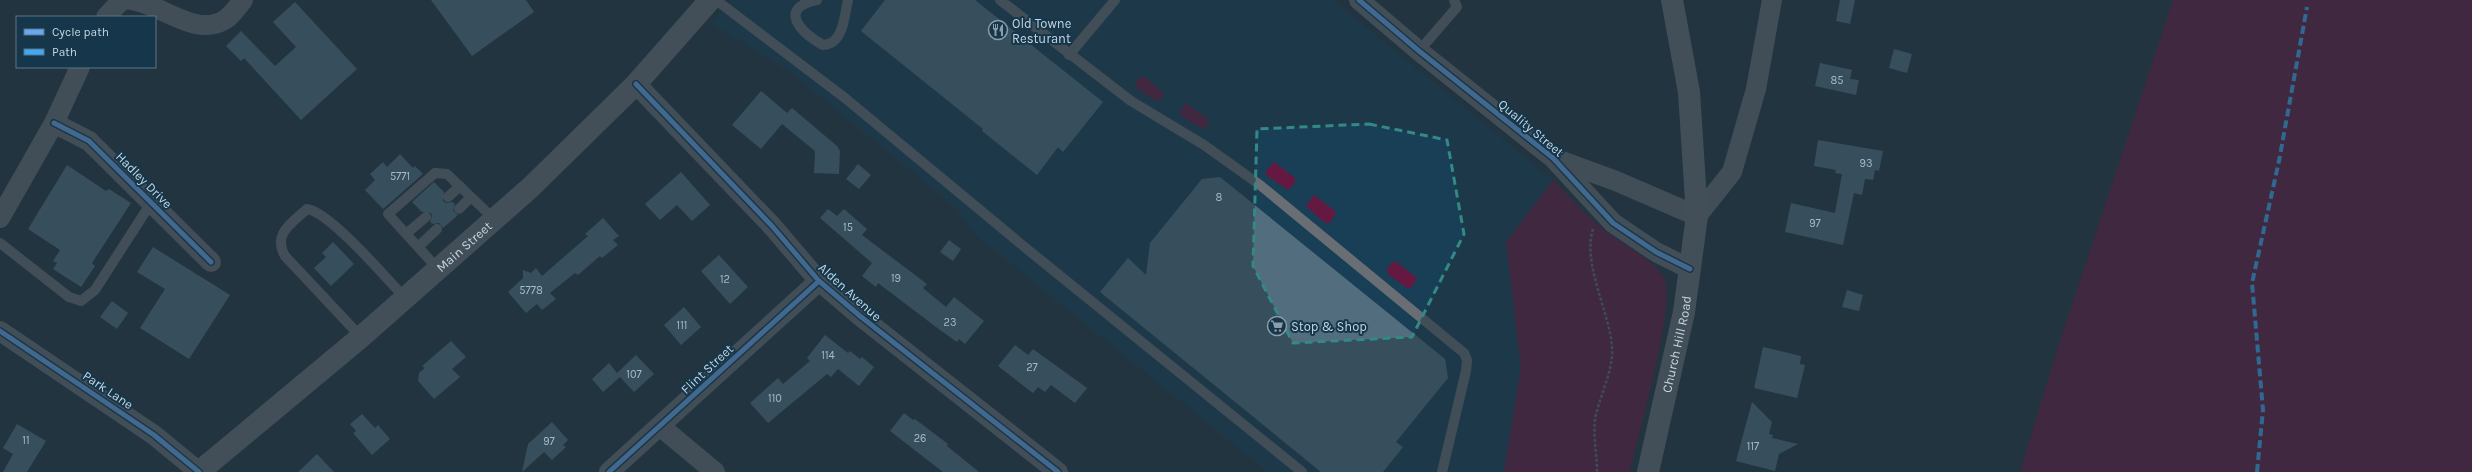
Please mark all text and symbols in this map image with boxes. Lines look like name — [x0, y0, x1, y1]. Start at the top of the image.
legend — [16, 16, 156, 68]
place label: Old Towne Resturant — [1012, 16, 1072, 46]
restaurant icon: Old Towne Resturant — [987, 19, 1009, 41]
text: Cycle path — [52, 25, 109, 39]
text: Path — [52, 45, 77, 59]
house number: 85 — [1831, 74, 1843, 87]
street label: Quality Street — [1495, 96, 1567, 160]
street label: Hadley Drive — [113, 149, 175, 211]
house number: 93 — [1860, 157, 1872, 170]
house number: 5771 — [390, 170, 410, 183]
house number: 8 — [1216, 191, 1223, 204]
house number: 97 — [1809, 217, 1821, 230]
street label: Main Street — [433, 218, 495, 275]
house number: 15 — [843, 221, 853, 234]
street label: Alden Avenue — [816, 260, 885, 324]
house number: 19 — [891, 272, 901, 285]
house number: 12 — [720, 273, 730, 286]
house number: 5778 — [519, 284, 543, 297]
street label: Church Hill Road — [1659, 295, 1694, 394]
supermarket icon: Stop & Shop — [1266, 315, 1288, 337]
house number: 23 — [944, 316, 956, 329]
house number: 111 — [677, 319, 687, 332]
place label: Stop & Shop — [1291, 319, 1367, 334]
street label: Flint Street — [678, 341, 736, 397]
house number: 114 — [821, 349, 835, 362]
house number: 27 — [1026, 361, 1038, 374]
street label: Park Lane — [80, 368, 136, 412]
house number: 107 — [626, 368, 642, 381]
house number: 110 — [768, 392, 782, 405]
house number: 26 — [914, 432, 926, 445]
house number: 11 — [22, 434, 30, 447]
house number: 97 — [543, 435, 555, 448]
house number: 117 — [1747, 440, 1759, 453]

